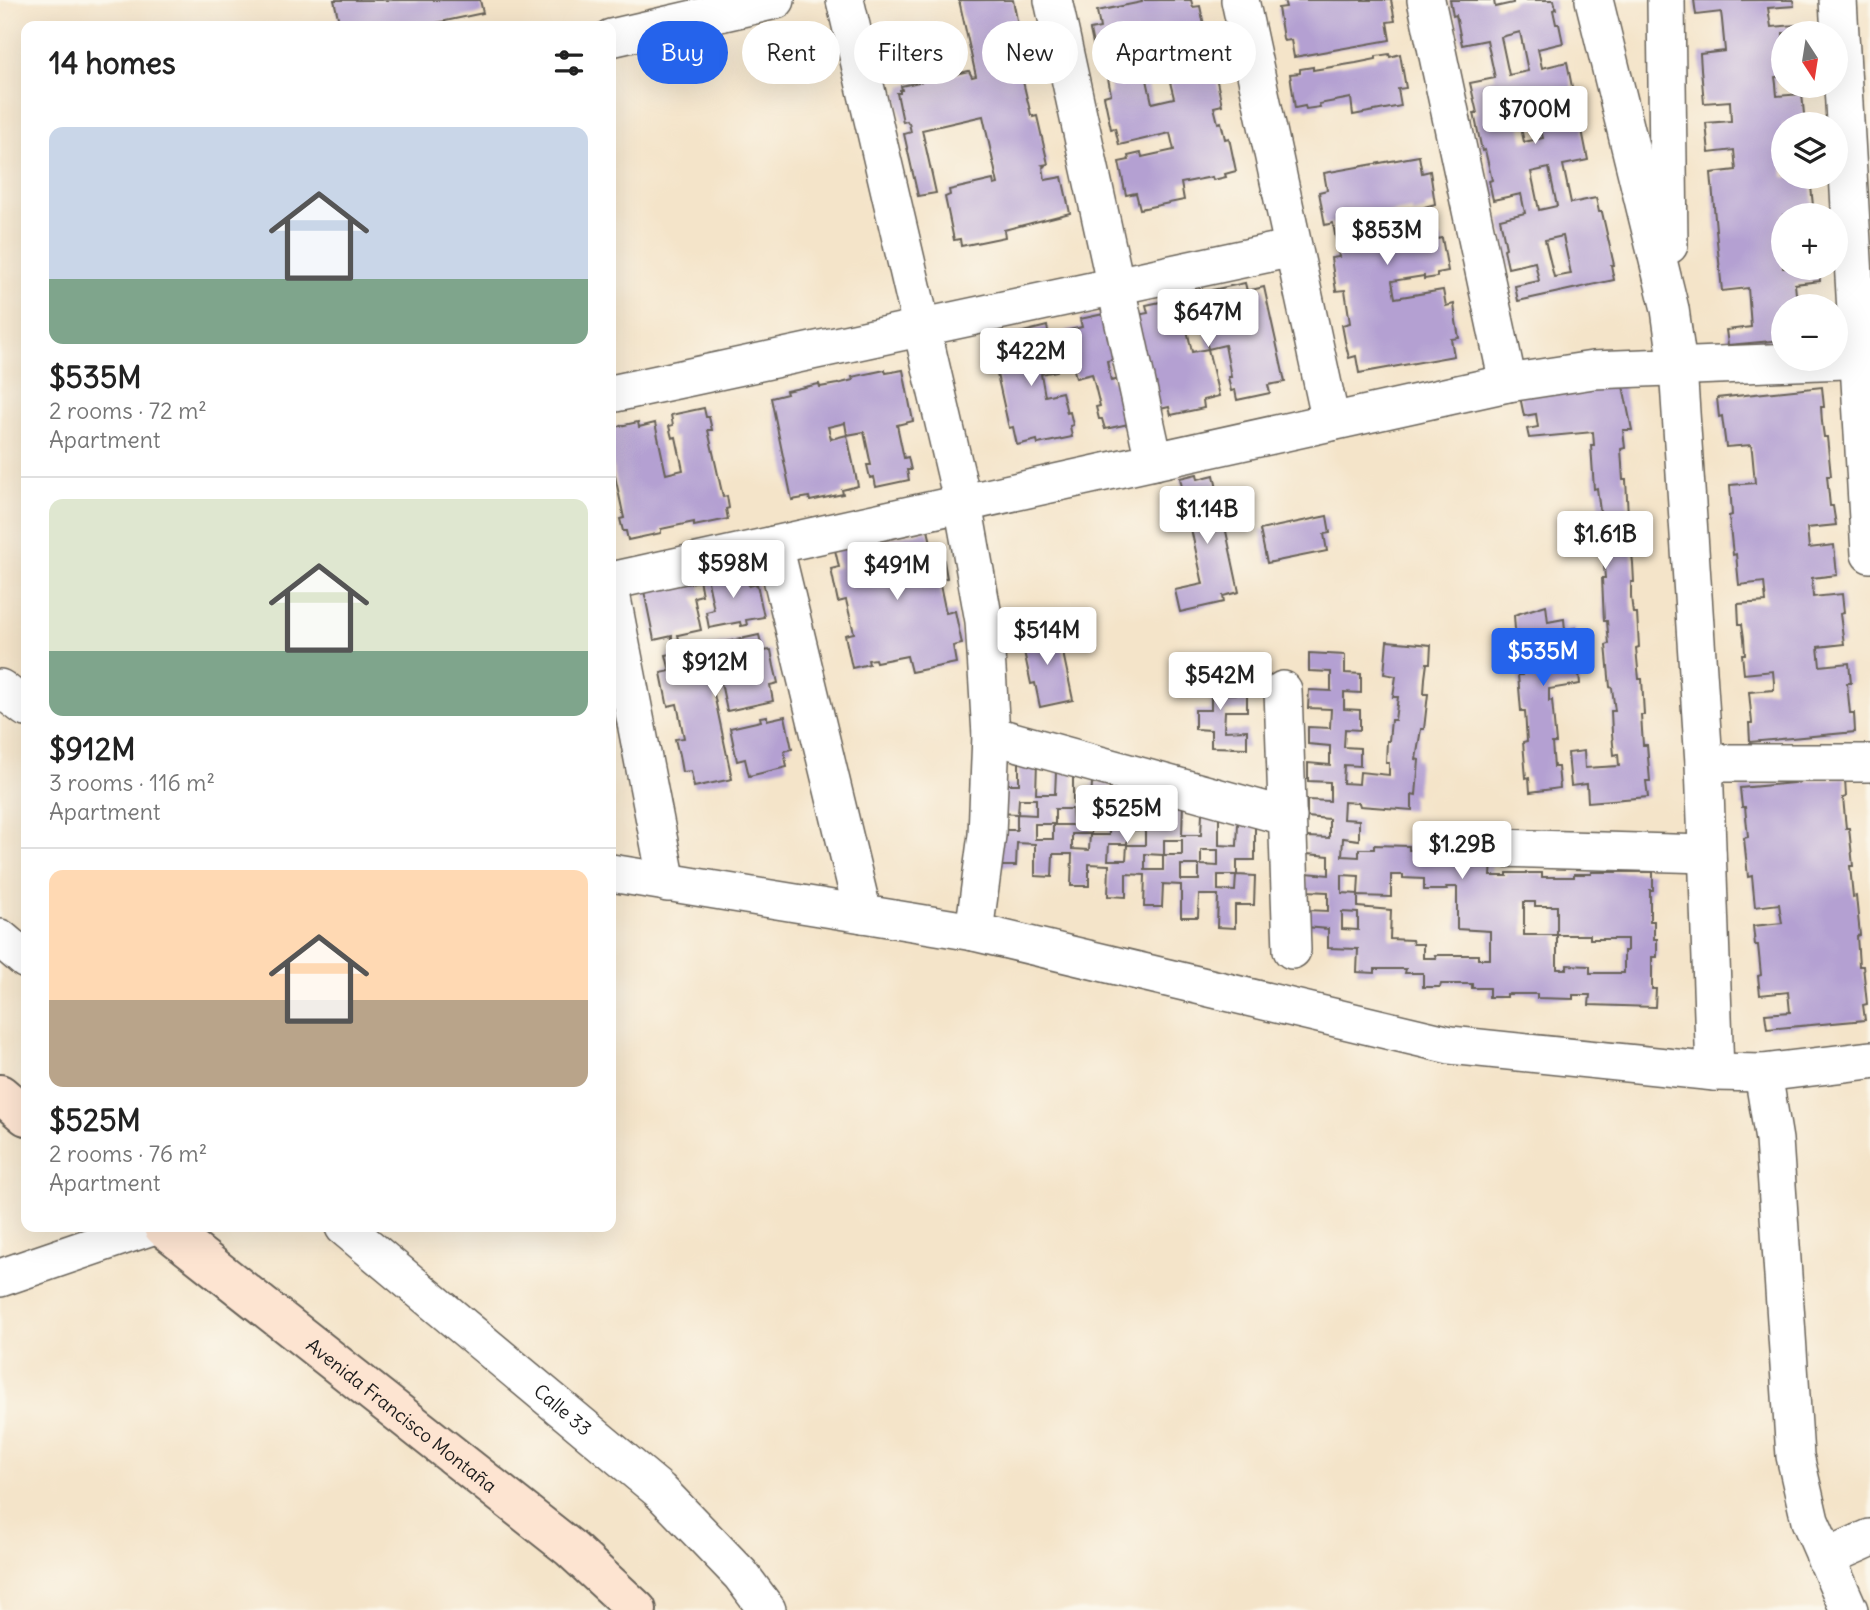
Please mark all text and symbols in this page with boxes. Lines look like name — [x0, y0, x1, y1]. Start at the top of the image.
chip: Buy — [637, 21, 728, 84]
chip: Rent — [742, 21, 840, 84]
chip: Filters — [854, 21, 968, 84]
chip: New — [982, 21, 1078, 84]
chip: Apartment — [1092, 21, 1256, 84]
north arrow — [1771, 21, 1848, 98]
map controls — [1771, 21, 1848, 371]
text: 14 homes — [49, 44, 176, 82]
icon: filters — [550, 44, 588, 82]
pin: $700M — [1486, 86, 1584, 146]
text: $700M — [1499, 94, 1571, 123]
button: layers — [1771, 112, 1848, 189]
icon: home — [256, 173, 382, 299]
button: + — [1771, 203, 1848, 280]
pin: $853M — [1338, 208, 1436, 267]
text: $853M — [1352, 215, 1422, 244]
pin: $647M — [1159, 290, 1257, 349]
button: − — [1771, 294, 1848, 371]
text: $647M — [1173, 297, 1243, 326]
pin: $422M — [982, 328, 1080, 388]
text: $422M — [996, 336, 1066, 365]
text: $535M — [49, 358, 142, 396]
text: 2 rooms · 72 m² — [49, 396, 207, 425]
text: Apartment — [49, 425, 161, 454]
pin: $1.14B — [1150, 486, 1264, 546]
text: $1.14B — [1176, 494, 1238, 523]
pin: $1.61B — [1548, 512, 1662, 571]
text: $1.61B — [1573, 519, 1637, 548]
pin: $598M — [684, 540, 782, 600]
pin: $491M — [848, 542, 946, 602]
icon: home — [256, 545, 382, 671]
text: $598M — [697, 548, 769, 577]
text: $491M — [863, 550, 931, 579]
pin: $514M — [998, 608, 1096, 667]
text: $514M — [1013, 615, 1081, 644]
pin: $535M — [1494, 628, 1592, 688]
text: $535M — [1508, 636, 1578, 665]
pin: $912M — [666, 640, 764, 699]
text: $912M — [682, 647, 748, 676]
pin: $542M — [1171, 652, 1269, 712]
text: $542M — [1185, 660, 1255, 689]
text: $912M — [49, 730, 136, 768]
text: 3 rooms · 116 m² — [49, 768, 215, 797]
pin: $525M — [1078, 786, 1176, 845]
text: $525M — [1092, 793, 1162, 822]
text: Apartment — [49, 797, 161, 826]
pin: $1.29B — [1405, 822, 1519, 881]
text: $1.29B — [1428, 829, 1496, 858]
icon: home — [256, 916, 382, 1042]
text: $525M — [49, 1101, 141, 1139]
text: 2 rooms · 76 m² — [49, 1139, 207, 1168]
text: Apartment — [49, 1168, 161, 1197]
street label: Avenida Francisco Montaña — [302, 1333, 502, 1498]
street label: Calle 33 — [529, 1379, 597, 1441]

